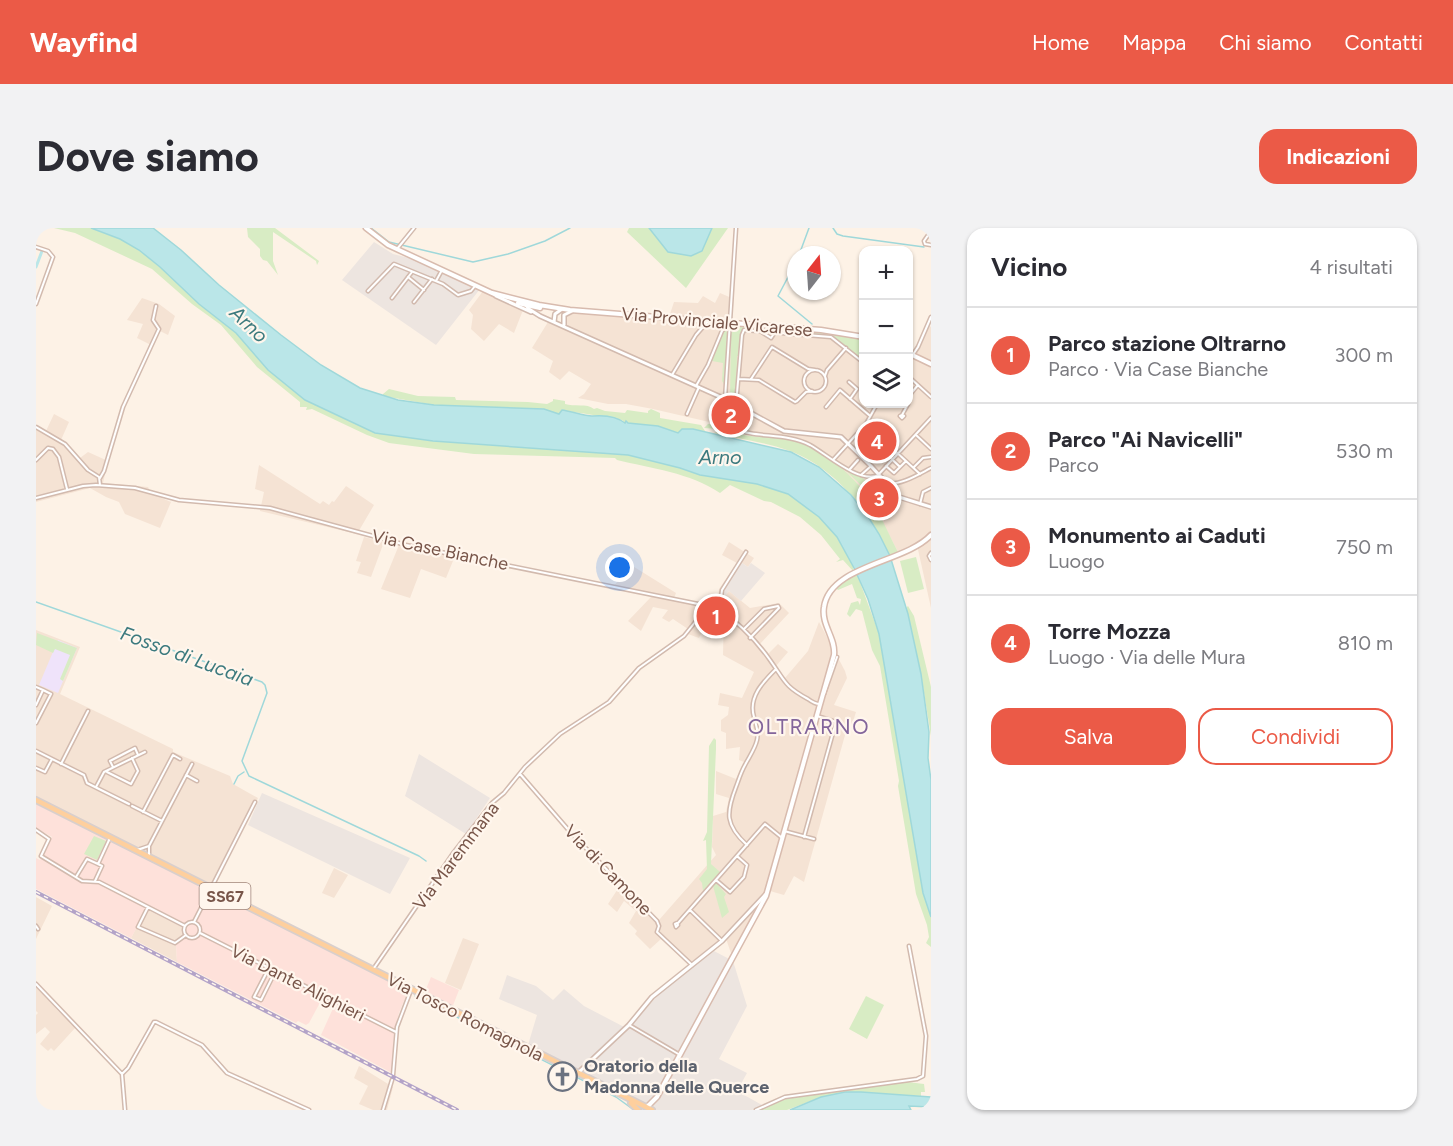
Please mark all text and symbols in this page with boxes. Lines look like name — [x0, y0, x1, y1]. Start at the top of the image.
text: Wayfind — [30, 25, 138, 59]
text: Home — [1032, 30, 1089, 55]
text: Mappa — [1122, 30, 1186, 55]
text: Chi siamo — [1219, 30, 1312, 55]
text: Contatti — [1345, 30, 1423, 55]
button: Indicazioni — [1259, 129, 1417, 184]
text: Dove siamo — [36, 131, 259, 182]
north arrow — [787, 246, 841, 300]
map controls — [859, 246, 913, 408]
button: + — [859, 246, 913, 300]
text: Vicino — [991, 251, 1067, 283]
text: 4 risultati — [1309, 255, 1393, 279]
water label: Arno — [224, 300, 273, 348]
button: − — [859, 300, 913, 354]
street label: Via Provinciale Vicarese — [621, 303, 814, 341]
text: Parco stazione Oltrarno — [1048, 330, 1286, 357]
text: 1 — [1006, 343, 1015, 367]
text: 300 m — [1335, 343, 1393, 367]
button: layers — [859, 354, 913, 408]
text: Parco · Via Case Bianche — [1048, 357, 1268, 381]
pin: 2 — [712, 392, 750, 438]
pin: 4 — [858, 418, 896, 464]
text: Parco "Ai Navicelli" — [1048, 426, 1243, 453]
text: 2 — [1005, 439, 1016, 463]
text: 530 m — [1336, 439, 1393, 463]
water label: Arno — [697, 445, 742, 469]
text: Parco — [1048, 453, 1099, 477]
pin: 3 — [860, 476, 898, 520]
text: Monumento ai Caduti — [1048, 522, 1266, 549]
street label: Via Case Bianche — [370, 525, 510, 575]
text: 3 — [1005, 535, 1016, 559]
text: 750 m — [1336, 535, 1393, 559]
text: Luogo — [1048, 549, 1105, 573]
your location — [605, 553, 634, 582]
pin: 1 — [696, 594, 736, 638]
text: Torre Mozza — [1048, 618, 1171, 645]
water label: Fosso di Lucaia — [117, 621, 257, 691]
text: 4 — [1004, 631, 1017, 655]
text: 810 m — [1338, 631, 1393, 655]
text: Luogo · Via delle Mura — [1048, 645, 1245, 669]
button: Salva — [991, 708, 1186, 765]
button: Condividi — [1198, 708, 1393, 765]
district label: OLTRARNO — [748, 714, 870, 739]
street label: Via Maremmana — [408, 798, 504, 914]
street label: Via di Camone — [559, 820, 657, 920]
road number: SS67 — [200, 883, 250, 909]
street label: Via Dante Alighieri — [227, 940, 369, 1026]
street label: Via Tosco Romagnola — [383, 968, 547, 1066]
place label: Oratorio della Madonna delle Querce — [584, 1055, 769, 1098]
church icon: Oratorio della Madonna delle Querce — [547, 1060, 579, 1092]

